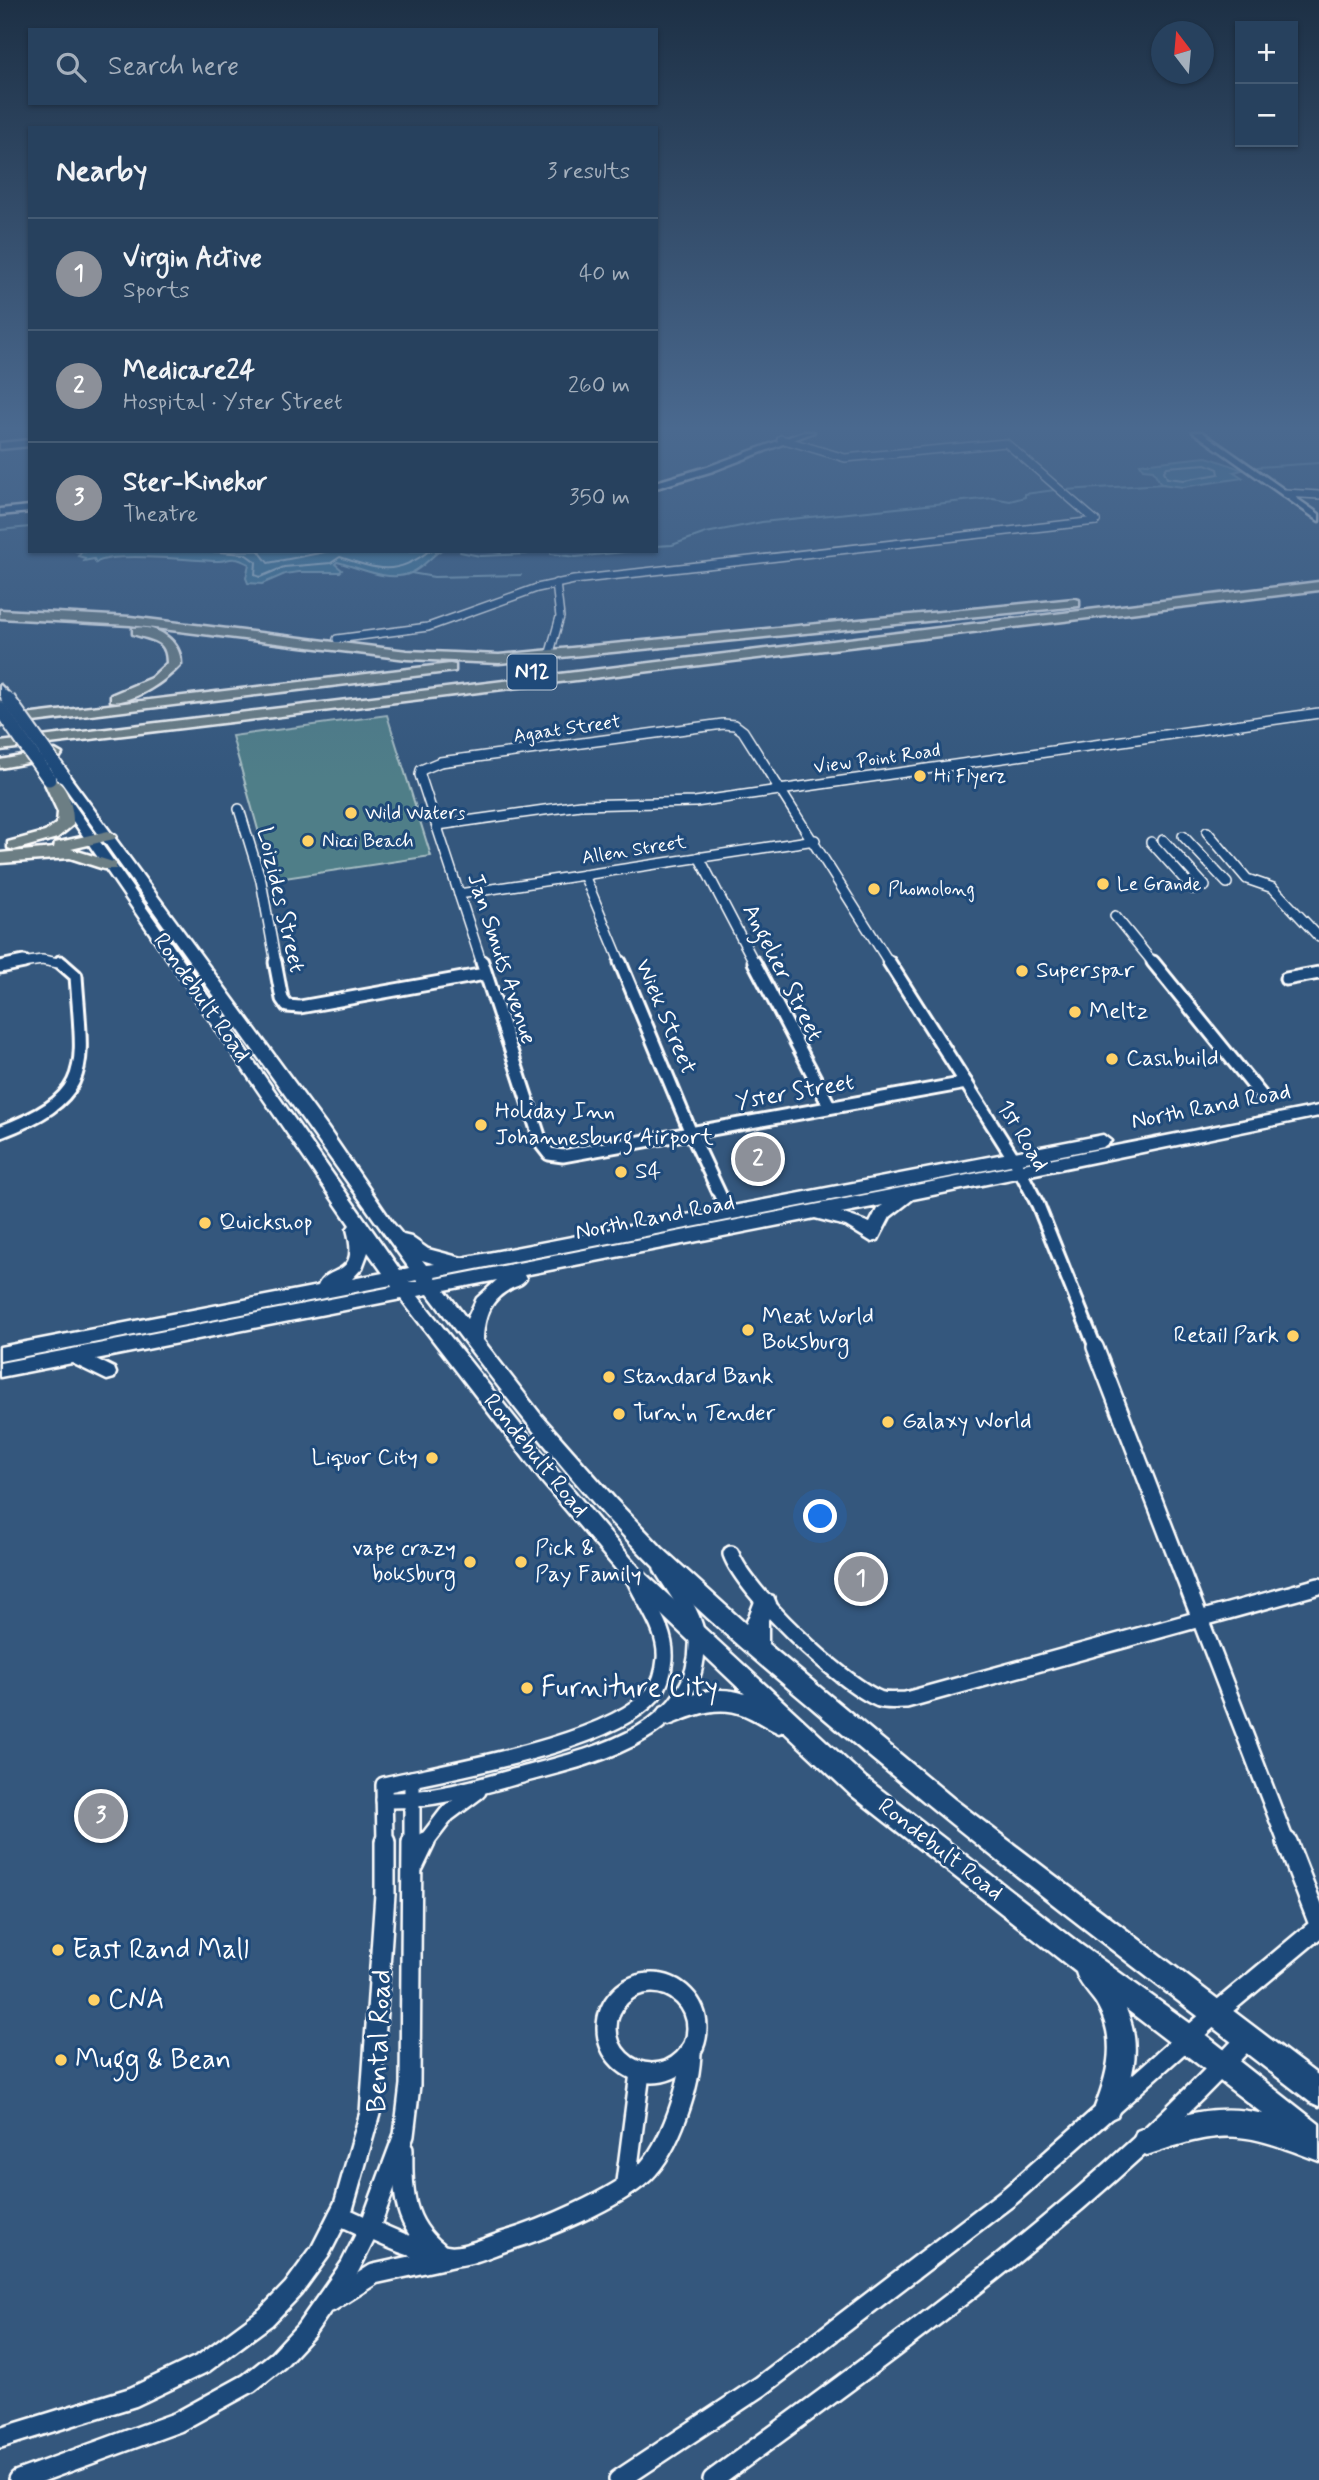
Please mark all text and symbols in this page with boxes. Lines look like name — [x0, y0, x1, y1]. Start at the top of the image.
north arrow — [1151, 21, 1214, 84]
map controls — [1235, 21, 1298, 147]
button: + — [1235, 21, 1298, 84]
search box — [28, 28, 658, 105]
icon: search — [52, 48, 90, 86]
text: Search here — [108, 50, 239, 84]
button: − — [1235, 84, 1298, 147]
text: Nearby — [56, 152, 147, 191]
text: 3 results — [547, 157, 630, 187]
text: Virgin Active — [123, 242, 262, 276]
text: 1 — [74, 259, 84, 289]
text: 40 m — [579, 259, 630, 289]
text: Sports — [123, 276, 190, 306]
text: Medicare24 — [123, 354, 255, 388]
text: 2 — [73, 371, 85, 401]
text: 260 m — [568, 371, 630, 401]
text: Hospital · Yster Street — [123, 388, 343, 418]
text: Ster-Kinekor — [123, 466, 268, 500]
text: 3 — [74, 483, 84, 513]
text: 350 m — [569, 483, 630, 513]
text: Theatre — [123, 500, 198, 530]
road number: N12 — [508, 654, 556, 690]
street label: Agaat Street — [512, 709, 622, 750]
street label: View Point Road — [812, 738, 942, 780]
place label: Hi Flyerz — [934, 764, 1007, 790]
marker: Hi Flyerz — [912, 768, 928, 784]
place label: Wild Waters — [365, 801, 466, 826]
marker: Wild Waters — [343, 805, 359, 821]
street label: Loizides Street — [249, 824, 311, 976]
place label: Nicci Beach — [322, 829, 414, 854]
street label: Allen Street — [580, 829, 688, 871]
marker: Nicci Beach — [300, 833, 316, 849]
street label: Jan Smuts Avenue — [459, 870, 543, 1048]
place label: Le Grande — [1117, 872, 1201, 897]
marker: Le Grande — [1095, 876, 1111, 892]
place label: Phomolong — [888, 877, 975, 903]
marker: Phomolong — [866, 881, 882, 897]
street label: Angelier Street — [733, 899, 829, 1048]
street label: Rondebult Road — [145, 927, 257, 1069]
street label: Wiek Street — [627, 955, 703, 1079]
place label: Superspar — [1036, 956, 1134, 986]
marker: Superspar — [1014, 963, 1030, 979]
place label: Meltz — [1089, 997, 1148, 1027]
marker: Meltz — [1067, 1004, 1083, 1020]
place label: Cashbuild — [1126, 1044, 1219, 1074]
marker: Cashbuild — [1104, 1051, 1120, 1067]
street label: Yster Street — [733, 1068, 857, 1118]
street label: North Rand Road — [1129, 1077, 1293, 1137]
street label: 1st Road — [989, 1095, 1055, 1177]
place label: Holiday Inn Johannesburg Airport — [495, 1097, 714, 1155]
marker: Holiday Inn Johannesburg Airport — [473, 1117, 489, 1133]
pin: 2 — [735, 1133, 781, 1185]
place label: S4 — [635, 1157, 661, 1187]
marker: S4 — [613, 1164, 629, 1180]
street label: North Rand Road — [573, 1188, 737, 1248]
place label: Quickshop — [219, 1208, 313, 1238]
marker: Quickshop — [197, 1215, 213, 1231]
place label: Meat World Boksburg — [762, 1302, 874, 1360]
place label: Retail Park — [1173, 1321, 1279, 1351]
marker: Meat World Boksburg — [740, 1322, 756, 1338]
marker: Retail Park — [1285, 1328, 1301, 1344]
place label: Standard Bank — [623, 1362, 774, 1392]
marker: Standard Bank — [601, 1369, 617, 1385]
street label: Rondebult Road — [476, 1388, 594, 1524]
place label: Turn'n Tender — [633, 1399, 776, 1429]
marker: Turn'n Tender — [611, 1406, 627, 1422]
place label: Galaxy World — [902, 1407, 1032, 1437]
marker: Galaxy World — [880, 1414, 896, 1430]
place label: Liquor City — [312, 1443, 418, 1473]
marker: Liquor City — [424, 1450, 440, 1466]
your location — [803, 1499, 837, 1533]
place label: vape crazy boksburg — [352, 1534, 456, 1592]
place label: Pick & Pay Family — [535, 1534, 642, 1590]
pin: 1 — [838, 1553, 884, 1605]
marker: vape crazy boksburg — [462, 1554, 478, 1570]
marker: Pick & Pay Family — [513, 1554, 529, 1570]
place label: Furniture City — [541, 1670, 718, 1707]
marker: Furniture City — [519, 1680, 535, 1696]
pin: 3 — [78, 1790, 124, 1842]
street label: Rondebult Road — [871, 1792, 1009, 1908]
place label: East Rand Mall — [72, 1932, 249, 1969]
marker: East Rand Mall — [50, 1942, 66, 1958]
street label: Bental Road — [359, 1969, 401, 2113]
place label: CNA — [108, 1982, 165, 2019]
marker: CNA — [86, 1992, 102, 2008]
place label: Mugg & Bean — [75, 2042, 231, 2082]
marker: Mugg & Bean — [53, 2052, 69, 2068]

